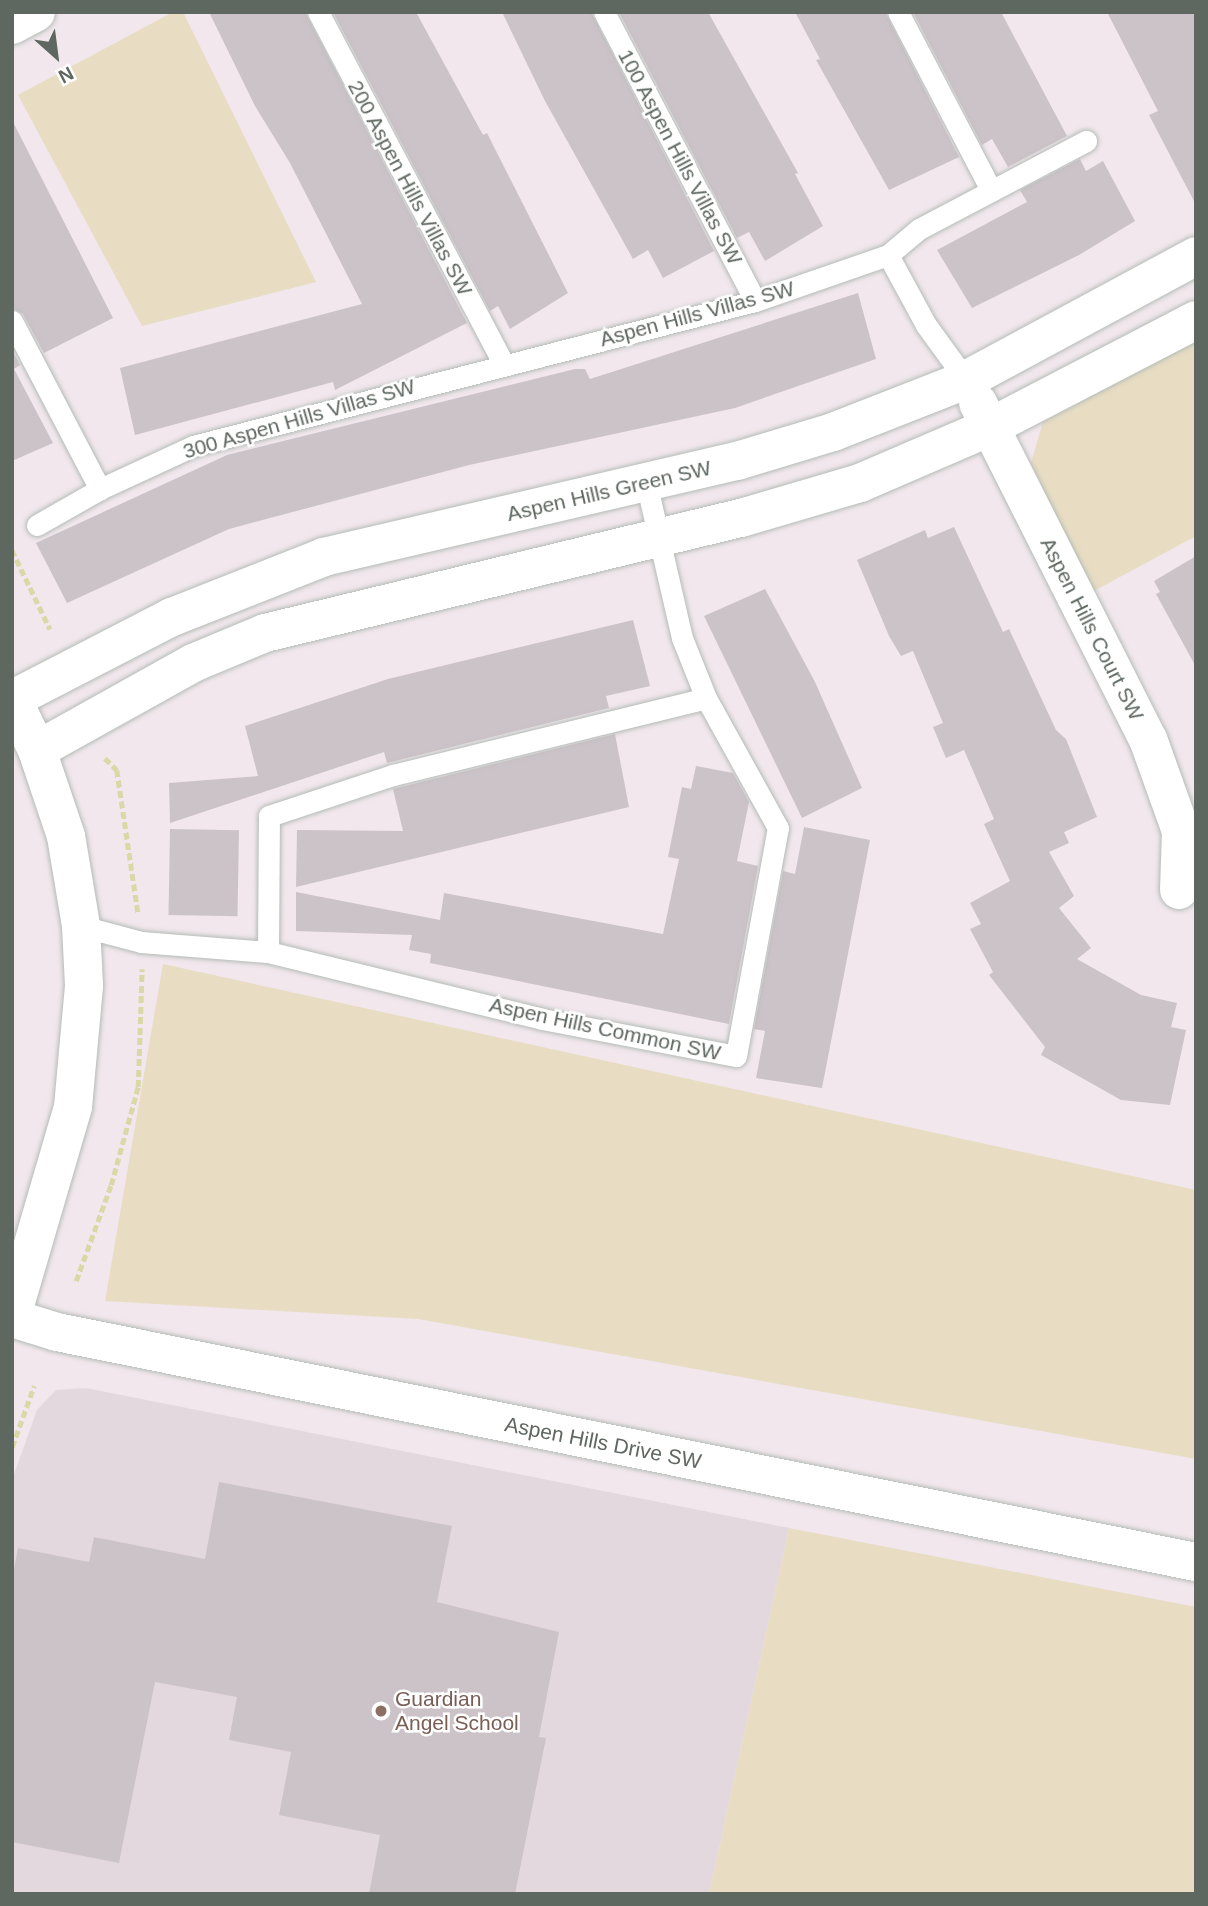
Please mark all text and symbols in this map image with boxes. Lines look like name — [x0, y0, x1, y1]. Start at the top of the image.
north arrow — [21, 21, 91, 91]
street label: 100 Aspen Hills Villas SW — [612, 45, 748, 269]
text: N — [55, 62, 77, 87]
street label: 200 Aspen Hills Villas SW — [342, 76, 478, 300]
street label: Aspen Hills Villas SW — [597, 276, 797, 352]
street label: 300 Aspen Hills Villas SW — [180, 374, 418, 464]
street label: Aspen Hills Green SW — [504, 455, 714, 527]
street label: Aspen Hills Court SW — [1035, 533, 1149, 725]
street label: Aspen Hills Common SW — [487, 992, 723, 1066]
street label: Aspen Hills Drive SW — [503, 1412, 703, 1474]
place label: Guardian Angel School — [395, 1686, 519, 1736]
marker: Guardian Angel School — [373, 1703, 389, 1719]

